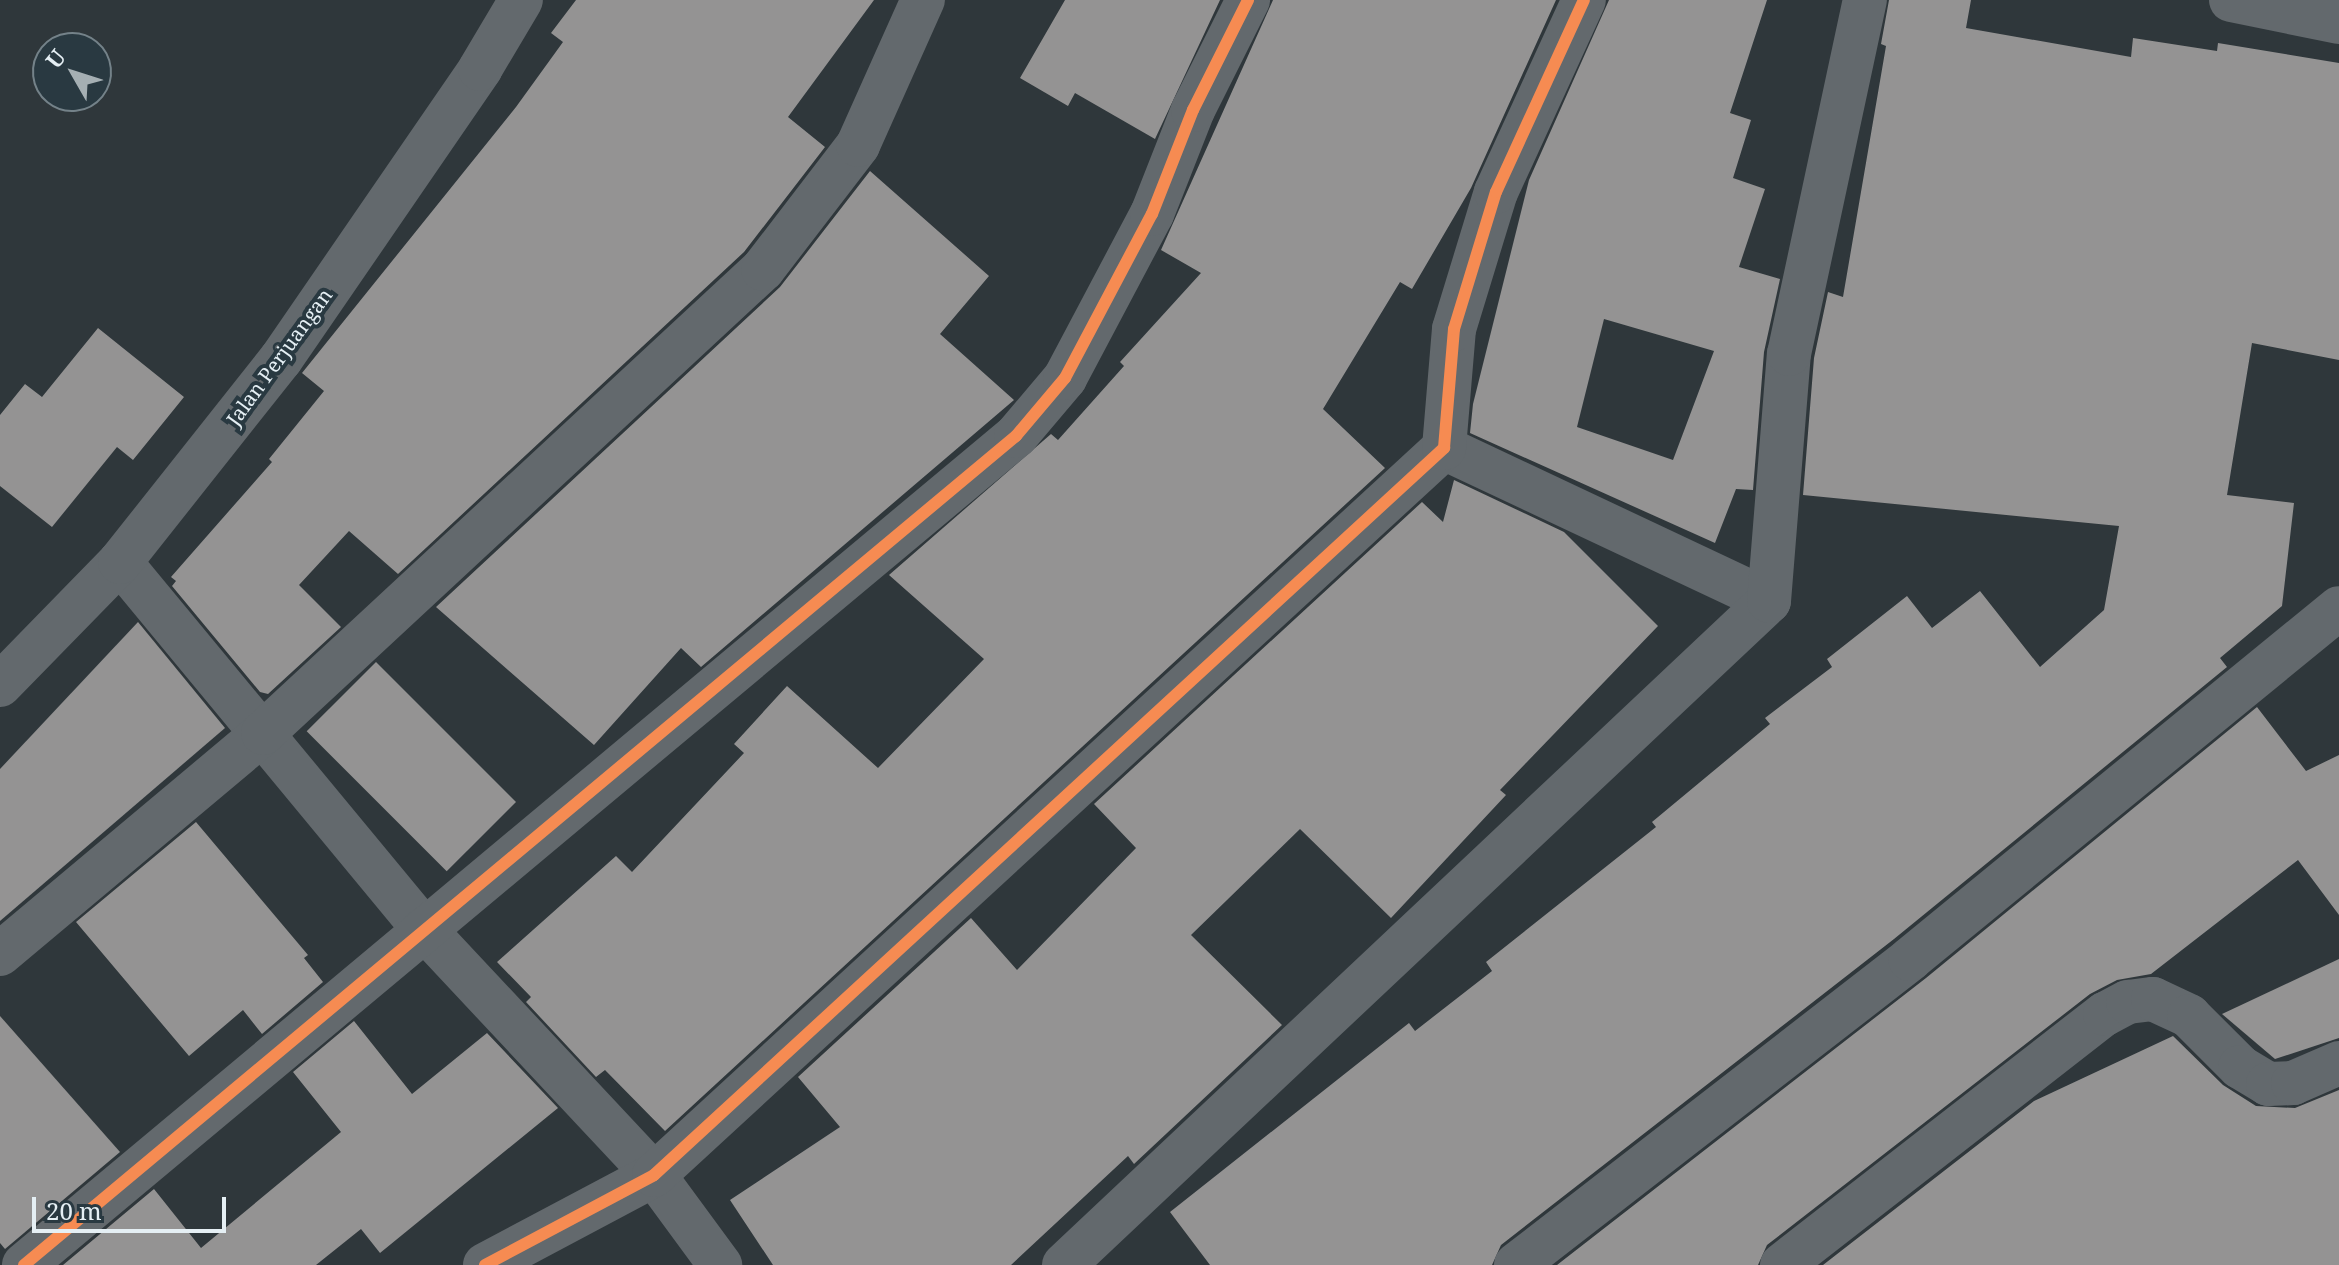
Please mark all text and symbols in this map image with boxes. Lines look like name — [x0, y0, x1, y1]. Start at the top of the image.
north arrow — [32, 32, 112, 112]
text: U — [38, 42, 72, 74]
street label: Jalan Perjuangan — [221, 284, 337, 430]
scale bar — [36, 1181, 230, 1231]
text: 20 m — [46, 1194, 102, 1227]

